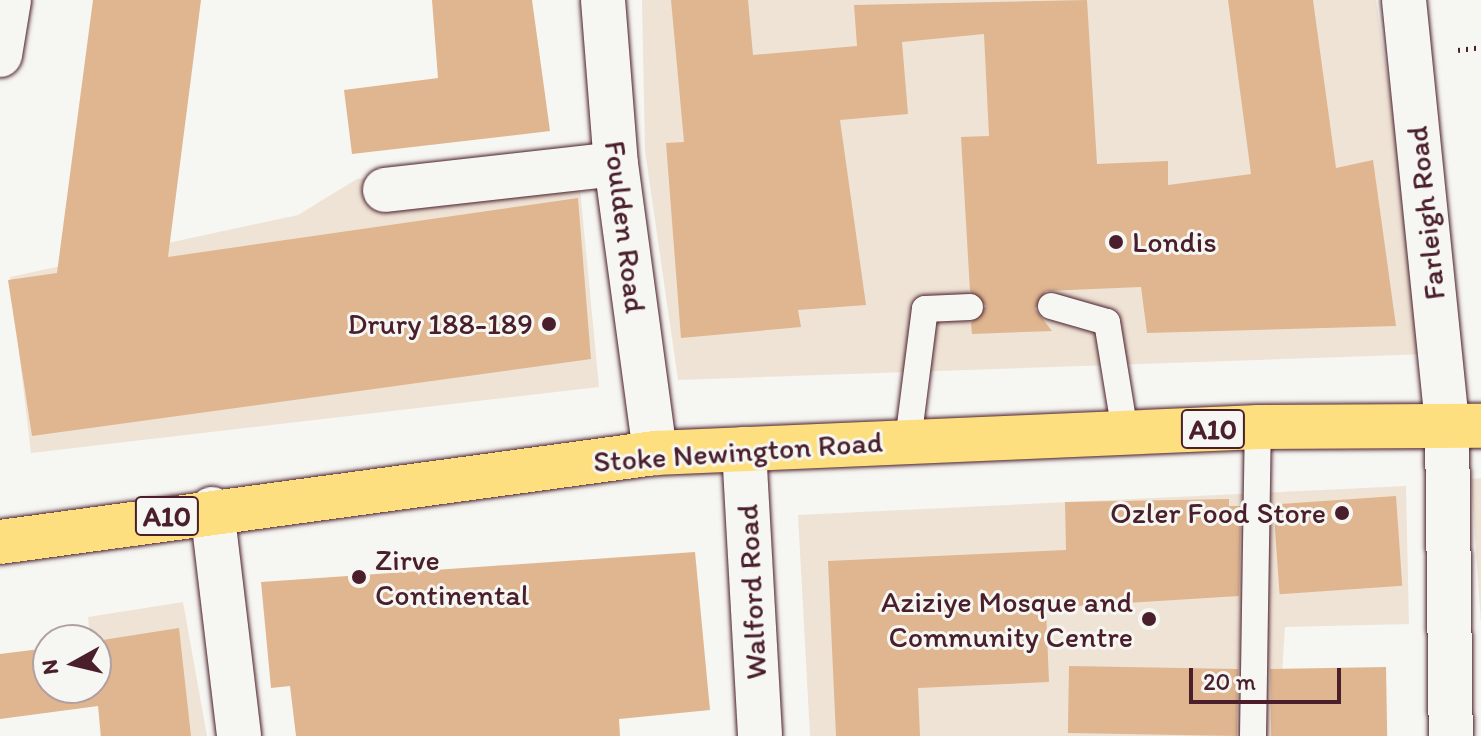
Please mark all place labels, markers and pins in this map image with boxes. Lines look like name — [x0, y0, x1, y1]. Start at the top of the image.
place label: Londis — [1132, 224, 1217, 260]
marker: Londis — [1107, 233, 1125, 251]
place label: Drury 188-189 — [348, 306, 533, 342]
marker: Drury 188-189 — [540, 315, 558, 333]
place label: Ozler Food Store — [1111, 495, 1326, 531]
marker: Ozler Food Store — [1333, 504, 1351, 522]
place label: Zirve Continental — [375, 542, 529, 612]
marker: Zirve Continental — [350, 568, 368, 586]
place label: Aziziye Mosque and Community Centre — [882, 584, 1133, 654]
marker: Aziziye Mosque and Community Centre — [1140, 610, 1158, 628]

